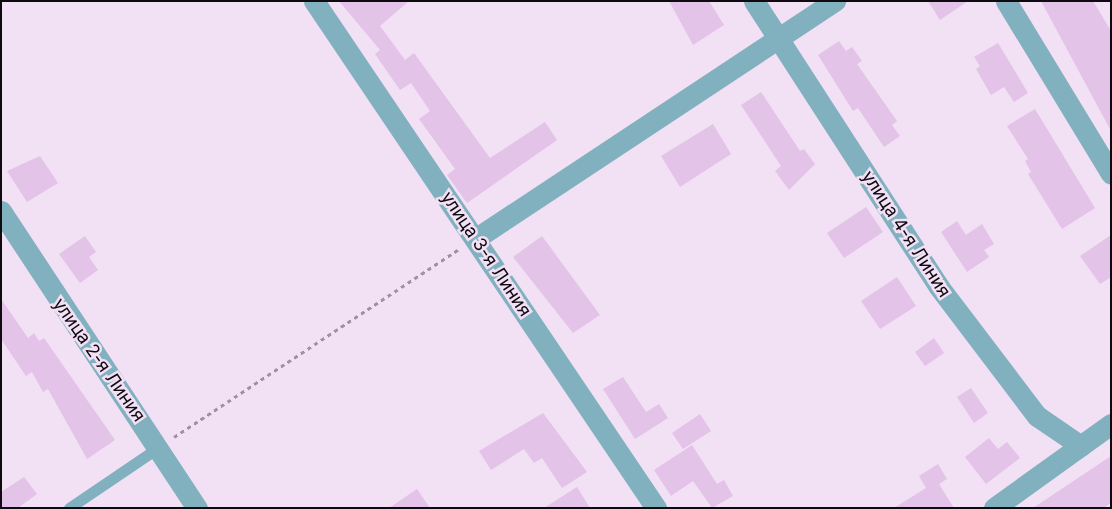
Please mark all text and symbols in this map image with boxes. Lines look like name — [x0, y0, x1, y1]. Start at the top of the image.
street label: улица 4-я Линия — [857, 167, 955, 301]
street label: улица 3-я Линия — [436, 187, 536, 321]
street label: улица 2-я Линия — [48, 294, 150, 426]

